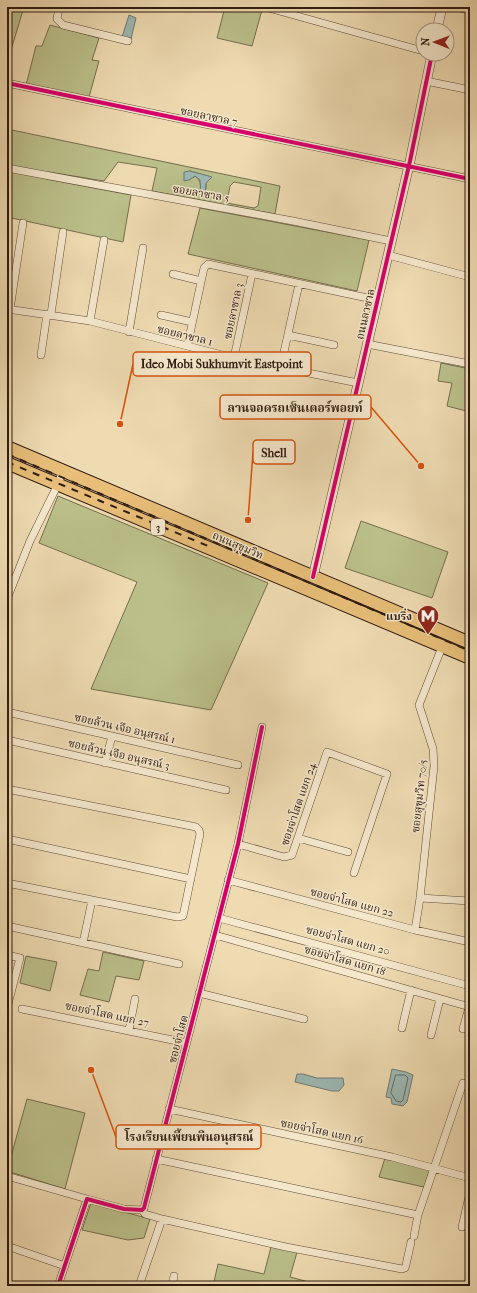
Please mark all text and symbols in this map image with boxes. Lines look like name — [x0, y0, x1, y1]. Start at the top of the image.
north arrow — [415, 22, 455, 62]
text: N — [419, 37, 432, 46]
street label: ซอยลาซาล 7 — [179, 104, 239, 129]
street label: ซอยลาซาล 5 — [171, 182, 231, 205]
street label: ซอยลาซาล 3 — [221, 282, 246, 340]
street label: ถนนลาซาล — [353, 287, 378, 341]
street label: ซอยลาซาล 1 — [156, 322, 214, 349]
callout: Ideo Mobi Sukhumvit Eastpoint — [133, 352, 311, 376]
text: Ideo Mobi Sukhumvit Eastpoint — [141, 357, 304, 372]
callout: ลานจอดรถเซ็นเตอร์พอยท์ — [220, 395, 371, 419]
text: ลานจอดรถเซ็นเตอร์พอยท์ — [227, 400, 363, 415]
callout: Shell — [253, 440, 295, 464]
text: Shell — [261, 446, 287, 460]
road number: 3 — [151, 519, 165, 535]
street label: ถนนสุขุมวิท — [210, 529, 265, 563]
metro station icon: แบริ่ง — [415, 603, 441, 636]
place label: แบริ่ง — [386, 608, 412, 623]
street label: ซอยล้วน-เจือ อนุสรณ์ 1 — [73, 711, 177, 747]
street label: ซอยล้วน-เจือ อนุสรณ์ 3 — [67, 736, 171, 773]
street label: ซอยสุขุมวิท 70/5 — [409, 758, 431, 834]
street label: ซอยจ่าโสด แยก 24 — [277, 760, 319, 847]
street label: ซอยจ่าโสด แยก 22 — [309, 884, 396, 920]
street label: ซอยจ่าโสด แยก 20 — [305, 922, 391, 958]
street label: ซอยจ่าโสด แยก 18 — [303, 942, 387, 978]
street label: ซอยจ่าโสด แยก 27 — [64, 998, 150, 1030]
street label: ซอยจ่าโสด — [165, 1013, 191, 1065]
street label: ซอยจ่าโสด แยก 16 — [279, 1115, 365, 1147]
callout: โรงเรียนเพี้ยนพินอนุสรณ์ — [116, 1125, 261, 1149]
text: โรงเรียนเพี้ยนพินอนุสรณ์ — [124, 1128, 254, 1145]

